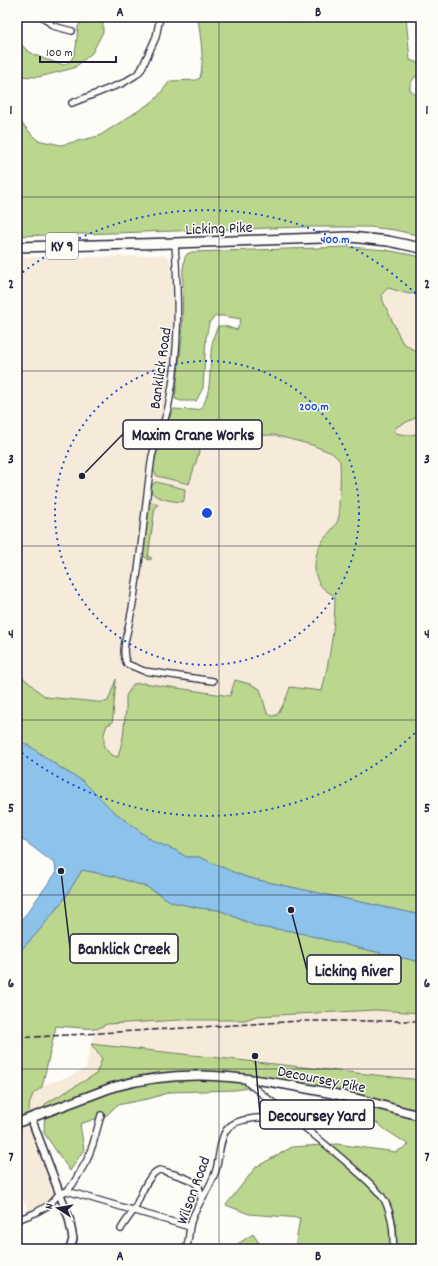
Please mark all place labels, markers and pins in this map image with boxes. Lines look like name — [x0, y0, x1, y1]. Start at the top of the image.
callout: Maxim Crane Works — [123, 420, 262, 449]
centre of rings — [200, 506, 214, 520]
callout: Banklick Creek — [70, 934, 178, 963]
callout: Licking River — [307, 955, 401, 984]
callout: Decoursey Yard — [260, 1100, 374, 1129]

